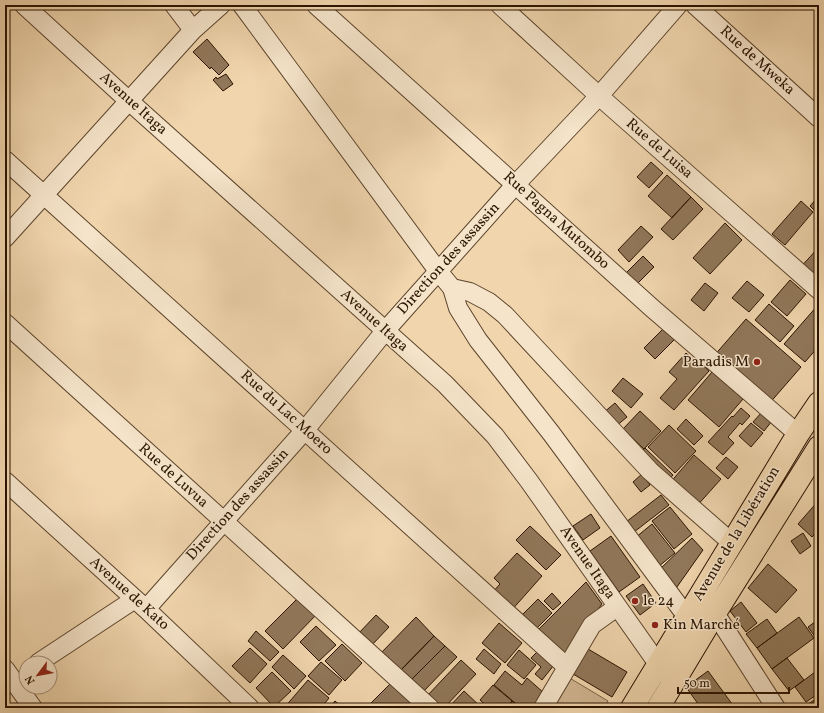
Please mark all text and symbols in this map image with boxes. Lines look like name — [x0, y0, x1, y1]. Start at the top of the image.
street label: Rue de Mweka — [715, 21, 799, 101]
street label: Avenue Itaga — [94, 68, 172, 140]
street label: Rue de Luisa — [621, 114, 697, 184]
street label: Rue Pagna Mutombo — [498, 167, 614, 275]
street label: Direction des assassin — [393, 198, 505, 320]
street label: Avenue Itaga — [335, 285, 413, 357]
place label: Paradis M — [683, 352, 749, 373]
marker: Paradis M — [752, 357, 762, 367]
street label: Rue du Lac Moero — [235, 366, 337, 460]
street label: Rue de Luvua — [133, 439, 213, 513]
street label: Direction des assassin — [182, 444, 294, 566]
street label: Avenue de la Libération — [688, 463, 786, 605]
street label: Avenue Itaga — [554, 522, 620, 604]
street label: Avenue de Kato — [84, 552, 174, 636]
place label: le 24 — [643, 591, 674, 612]
marker: le 24 — [630, 596, 640, 606]
place label: Kin Marché — [663, 615, 740, 636]
marker: Kin Marché — [650, 620, 660, 630]
north arrow — [18, 655, 58, 695]
scale bar — [678, 669, 789, 695]
text: N — [22, 672, 39, 687]
text: 50 m — [684, 676, 710, 692]

